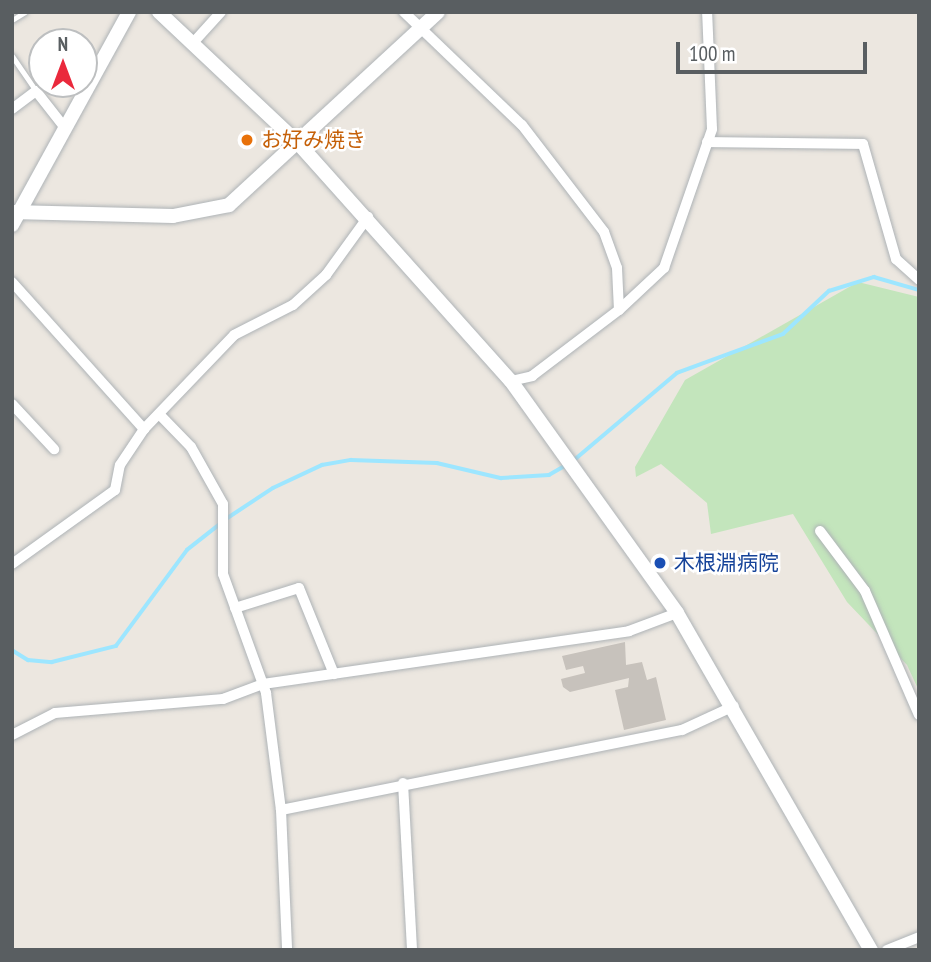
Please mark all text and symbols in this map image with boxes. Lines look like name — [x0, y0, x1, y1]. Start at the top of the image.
north arrow — [28, 28, 98, 98]
scale bar — [679, 28, 870, 72]
text: N — [58, 32, 68, 56]
text: 100 m — [689, 40, 735, 67]
place label: お好み焼き — [261, 127, 366, 153]
marker: お好み焼き — [239, 132, 255, 148]
place label: 木根淵病院 — [674, 550, 779, 576]
marker: 木根淵病院 — [652, 555, 668, 571]

